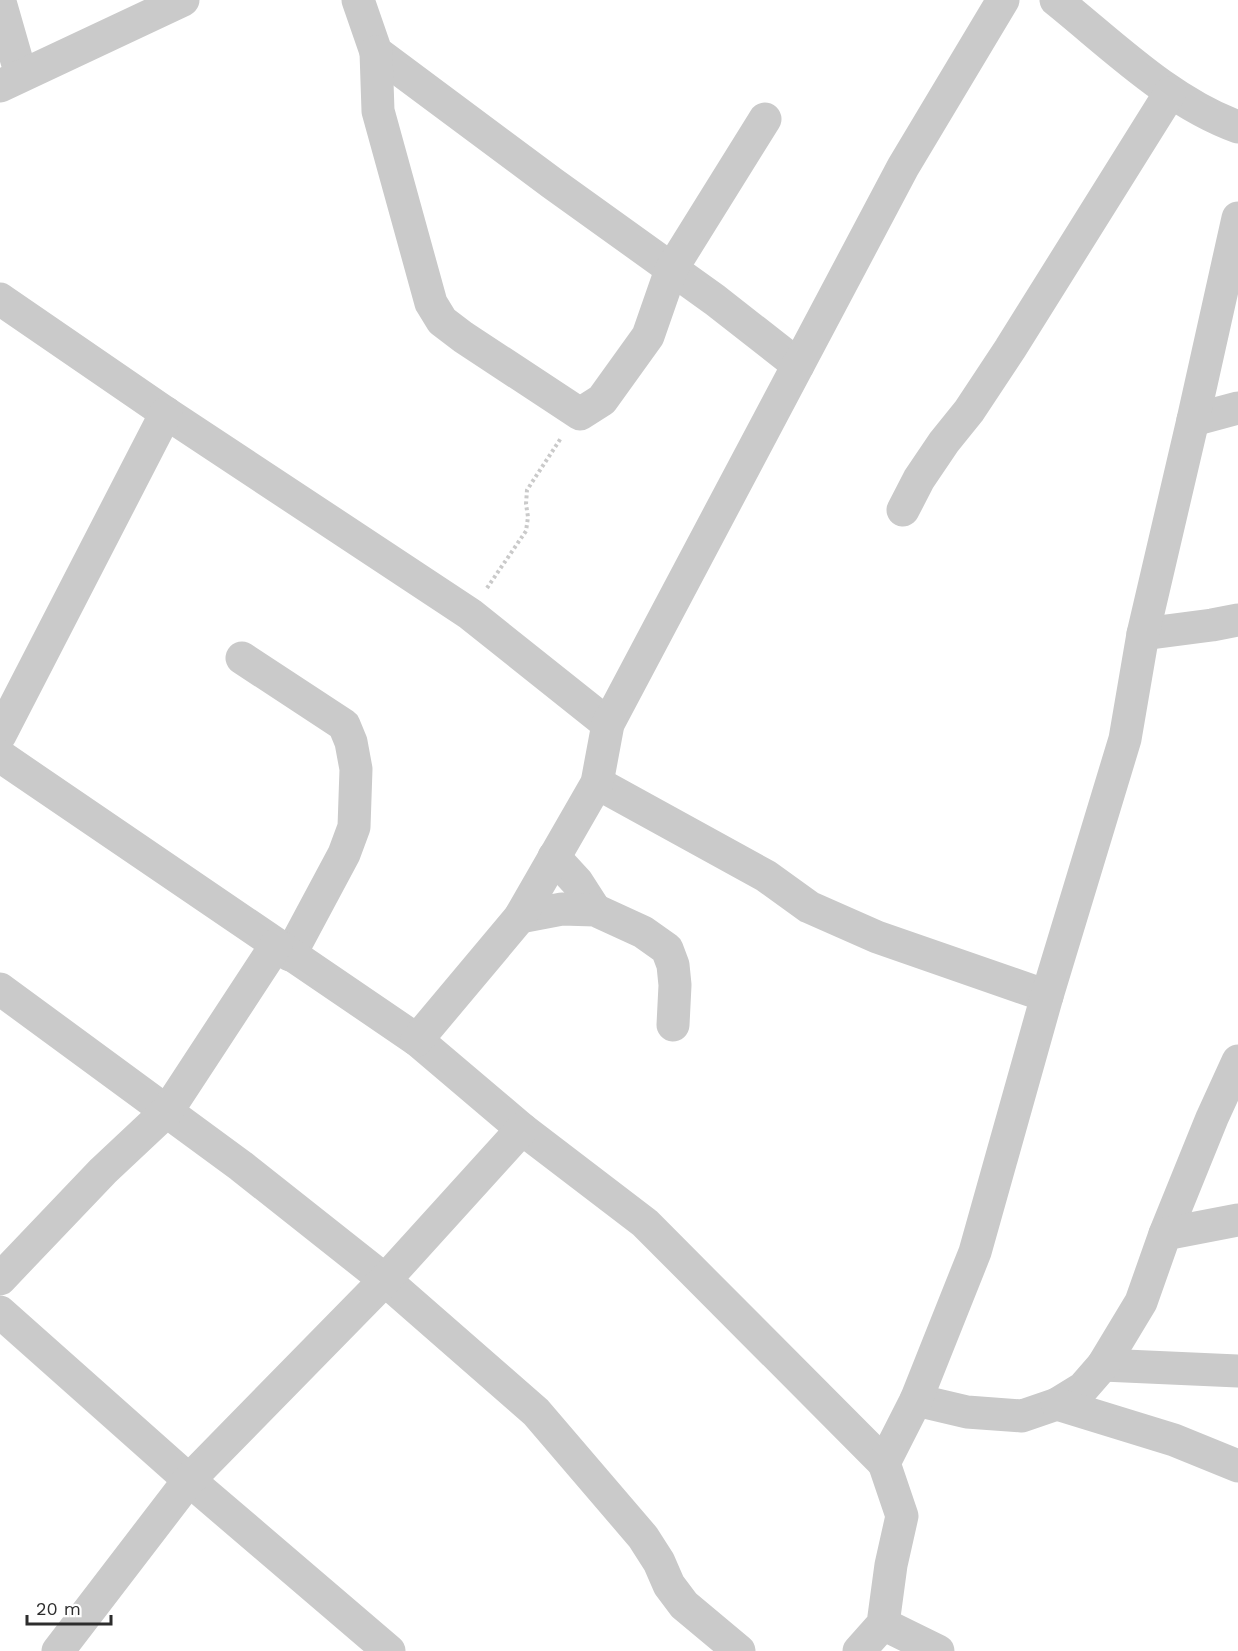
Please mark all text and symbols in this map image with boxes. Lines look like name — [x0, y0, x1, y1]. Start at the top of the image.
scale bar — [27, 1588, 111, 1626]
text: 20 m — [36, 1598, 81, 1619]

